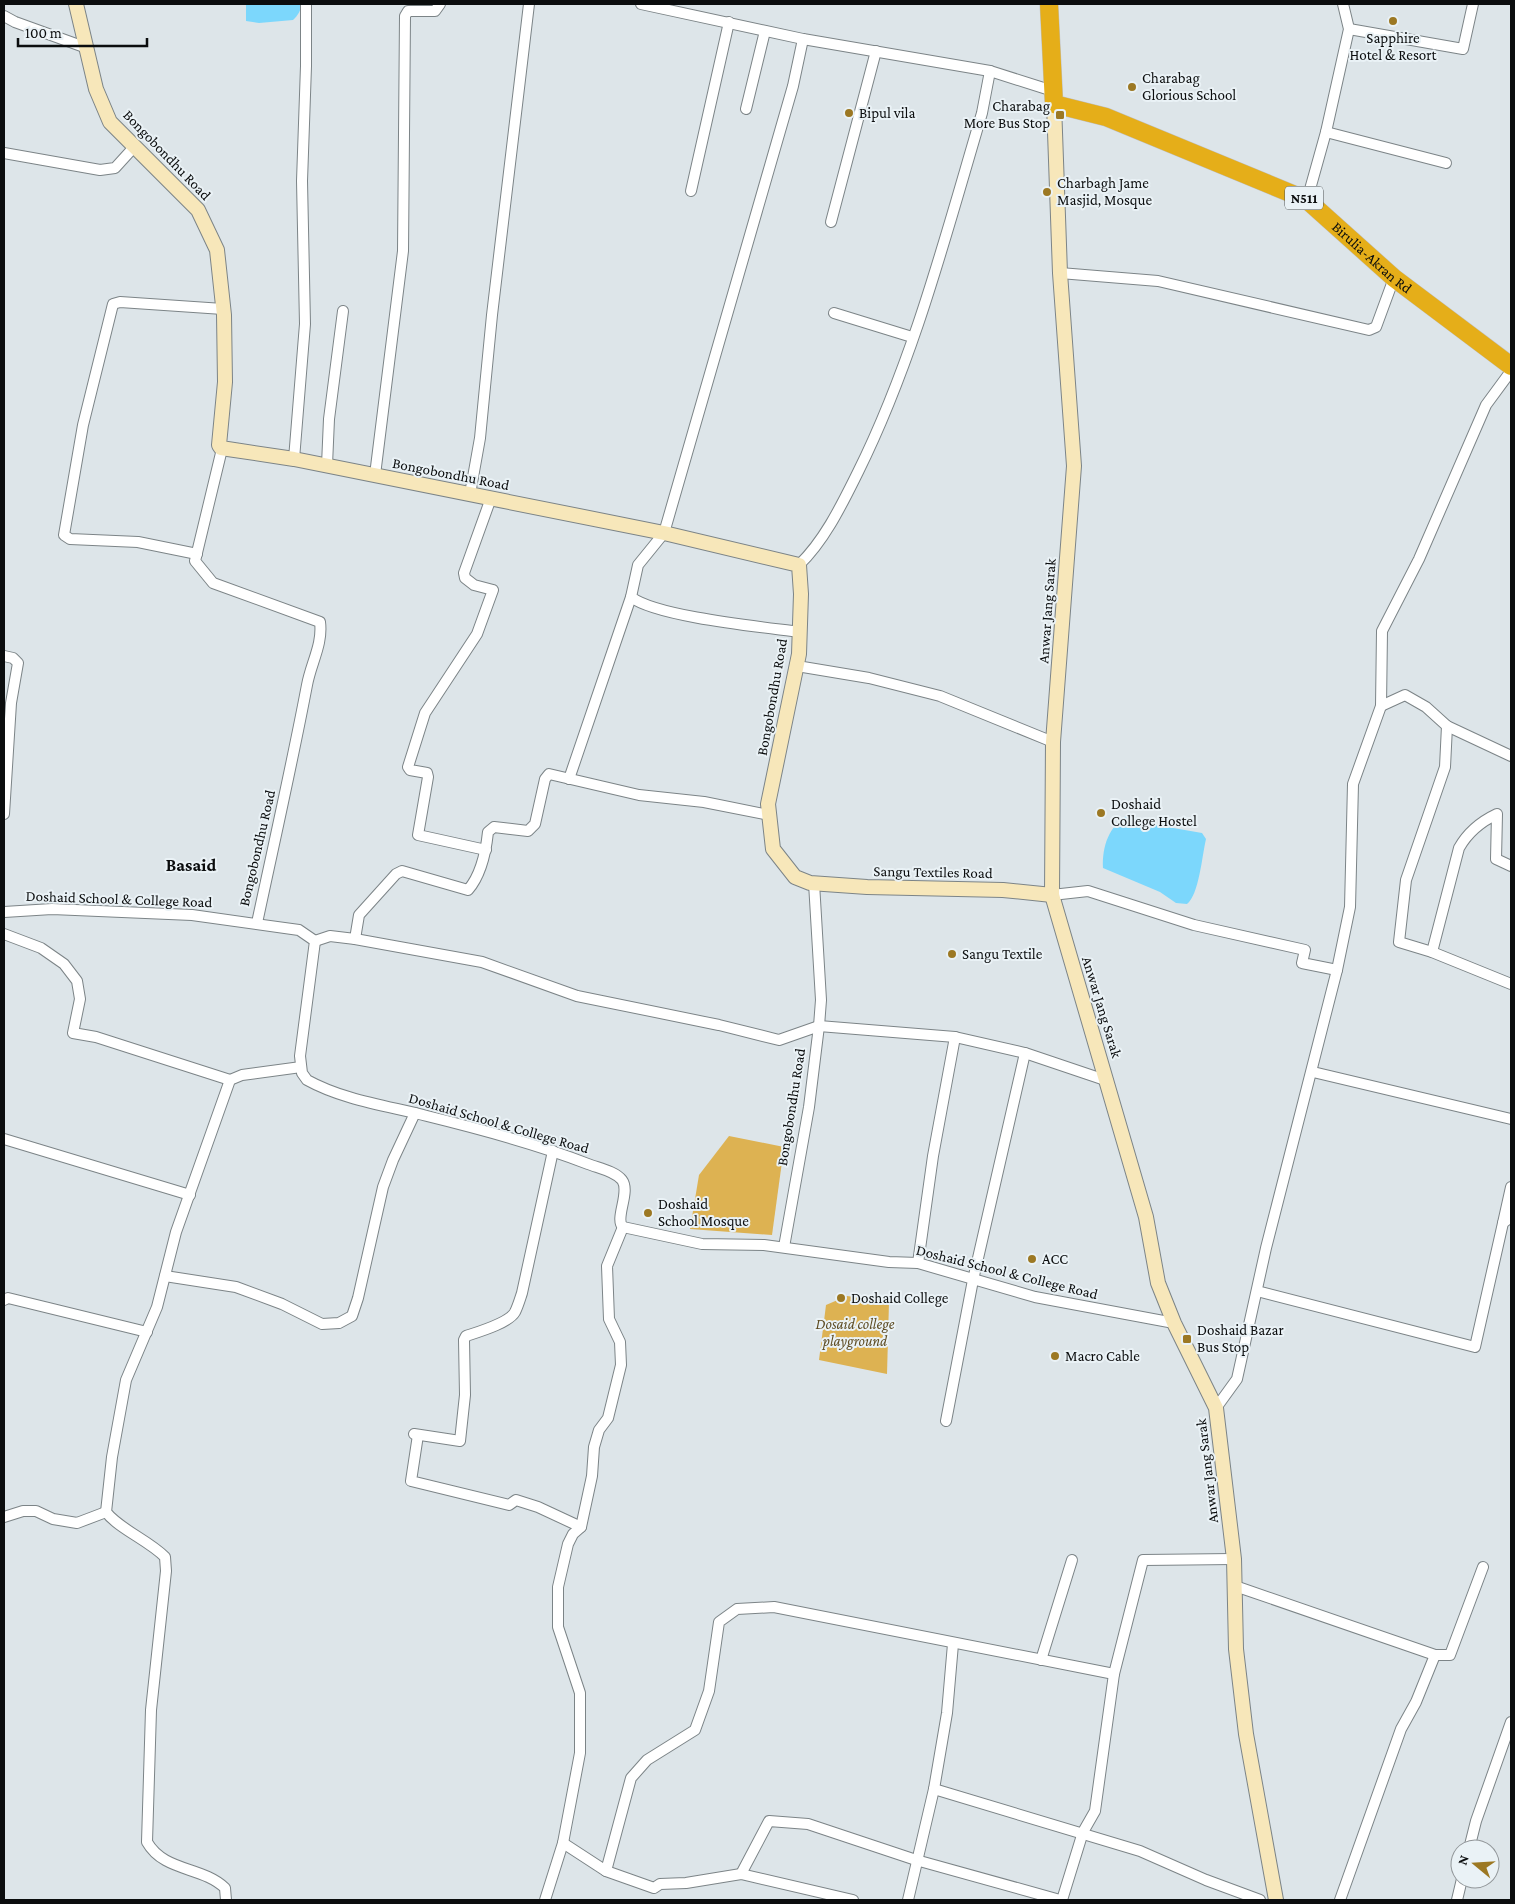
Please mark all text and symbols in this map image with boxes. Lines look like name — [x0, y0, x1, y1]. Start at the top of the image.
scale bar — [18, 15, 146, 47]
marker: Sapphire Hotel & Resort — [1387, 15, 1399, 27]
text: 100 m — [25, 25, 62, 41]
place label: Sapphire Hotel & Resort — [1349, 30, 1438, 63]
place label: Charabag Glorious School — [1142, 70, 1236, 103]
marker: Charabag Glorious School — [1126, 81, 1138, 93]
place label: Charabag More Bus Stop — [964, 98, 1050, 132]
place label: Bipul vila — [859, 105, 916, 122]
street label: Bongobondhu Road — [119, 107, 214, 204]
marker: Bipul vila — [843, 107, 855, 119]
marker: Charabag More Bus Stop — [1054, 109, 1066, 121]
place label: Charbagh Jame Masjid, Mosque — [1057, 175, 1152, 209]
marker: Charbagh Jame Masjid, Mosque — [1041, 186, 1053, 198]
road number: N511 — [1285, 187, 1323, 210]
street label: Birulia-Akran Rd — [1329, 219, 1415, 297]
street label: Bongobondhu Road — [391, 455, 511, 494]
street label: Anwar Jang Sarak — [1035, 557, 1060, 664]
street label: Bongobondhu Road — [754, 637, 791, 757]
street label: Bongobondhu Road — [236, 788, 279, 908]
place label: Doshaid College Hostel — [1111, 796, 1197, 830]
marker: Doshaid College Hostel — [1095, 807, 1107, 819]
district label: Basaid — [166, 855, 216, 875]
street label: Sangu Textiles Road — [873, 863, 993, 882]
street label: Doshaid School & College Road — [25, 888, 213, 911]
place label: Sangu Textile — [962, 946, 1043, 963]
marker: Sangu Textile — [946, 948, 958, 960]
street label: Anwar Jang Sarak — [1078, 954, 1125, 1061]
street label: Bongobondhu Road — [774, 1047, 809, 1167]
street label: Doshaid School & College Road — [407, 1090, 591, 1157]
place label: Doshaid School Mosque — [658, 1196, 749, 1230]
marker: Doshaid School Mosque — [642, 1207, 654, 1219]
street label: Doshaid School & College Road — [914, 1242, 1100, 1303]
place label: ACC — [1042, 1251, 1068, 1267]
marker: ACC — [1026, 1253, 1038, 1265]
place label: Doshaid College — [851, 1290, 949, 1307]
marker: Doshaid College — [835, 1292, 847, 1304]
park label: Dosaid college playground — [816, 1316, 895, 1350]
place label: Doshaid Bazar Bus Stop — [1197, 1322, 1284, 1356]
marker: Doshaid Bazar Bus Stop — [1181, 1333, 1193, 1345]
place label: Macro Cable — [1065, 1348, 1140, 1364]
marker: Macro Cable — [1049, 1350, 1061, 1362]
street label: Anwar Jang Sarak — [1193, 1417, 1222, 1524]
north arrow — [1450, 1839, 1500, 1889]
text: N — [1454, 1853, 1472, 1867]

